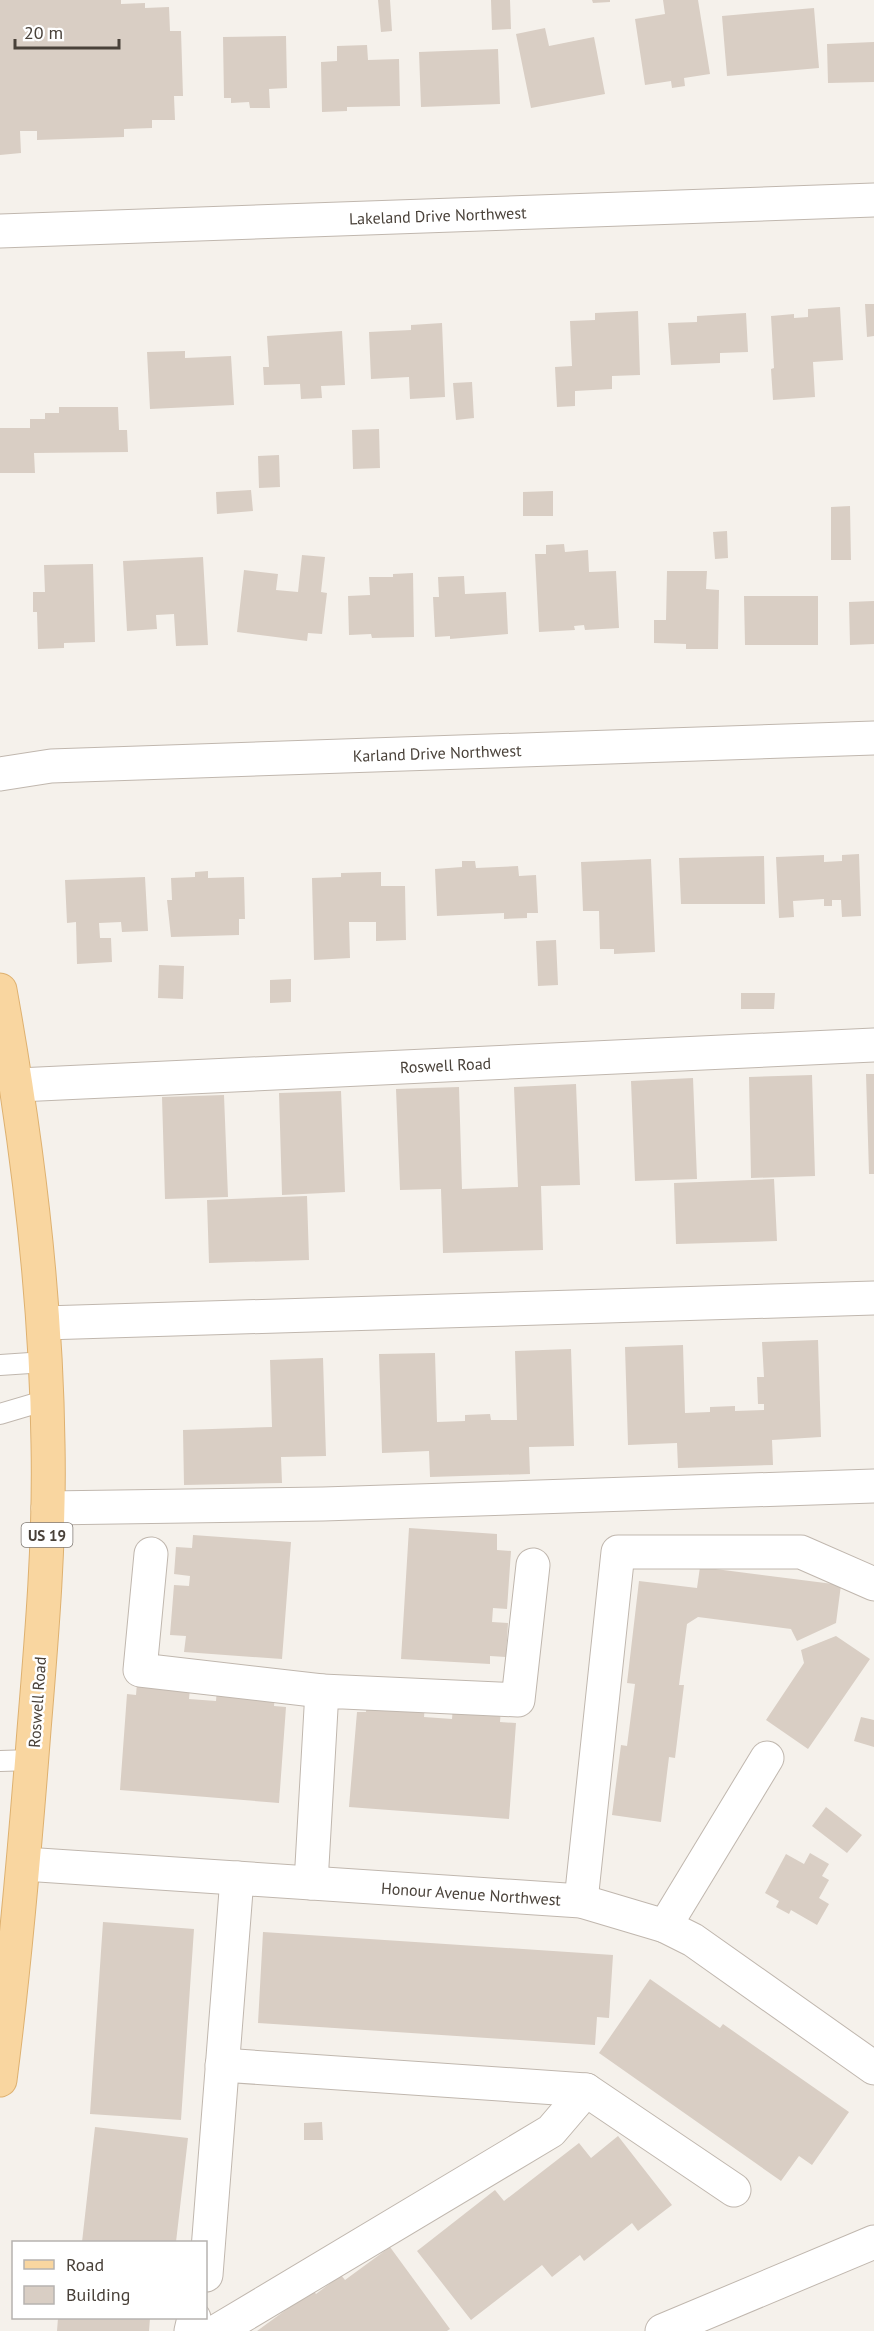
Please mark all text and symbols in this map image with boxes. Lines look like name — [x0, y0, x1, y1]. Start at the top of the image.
scale bar — [15, 12, 118, 50]
text: 20 m — [24, 21, 63, 44]
street label: Lakeland Drive Northwest — [349, 202, 527, 229]
street label: Karland Drive Northwest — [353, 740, 522, 766]
street label: Roswell Road — [399, 1053, 492, 1077]
road number: US 19 — [22, 1523, 72, 1547]
street label: Roswell Road — [24, 1656, 50, 1748]
street label: Honour Avenue Northwest — [380, 1878, 562, 1910]
legend — [12, 2241, 207, 2319]
text: Road — [66, 2253, 104, 2276]
text: Building — [66, 2283, 130, 2306]

